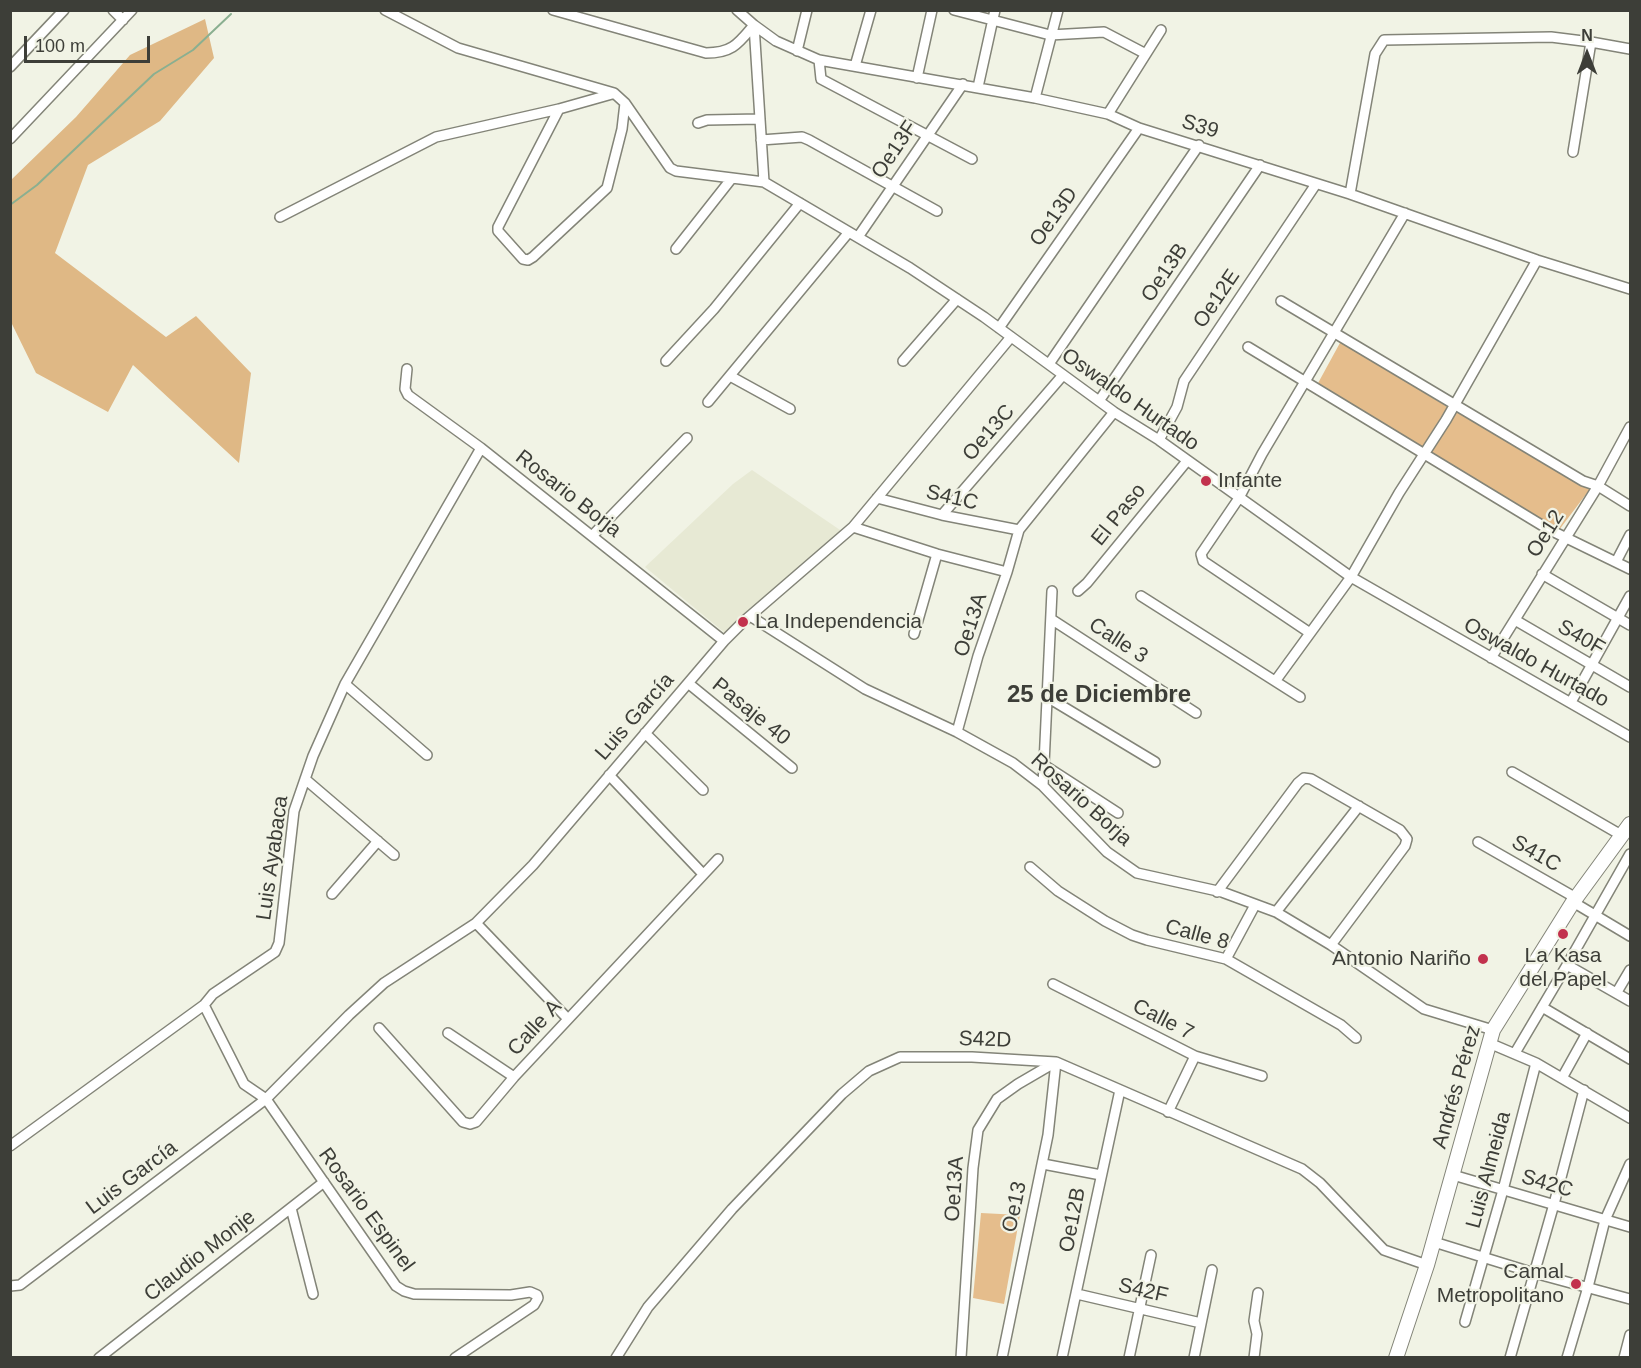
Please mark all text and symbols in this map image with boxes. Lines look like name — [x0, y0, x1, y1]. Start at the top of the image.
scale bar — [27, 24, 153, 62]
north arrow — [1557, 24, 1617, 84]
text: N — [1581, 27, 1593, 44]
text: 100 m — [35, 36, 85, 56]
street label: S39 — [1178, 109, 1222, 145]
street label: Oe13F — [867, 116, 923, 184]
street label: Oe13D — [1025, 183, 1083, 251]
street label: Oe13B — [1136, 239, 1194, 307]
street label: Oe12E — [1188, 265, 1246, 333]
street label: Oswaldo Hurtado — [1056, 343, 1204, 457]
street label: Oe13C — [958, 400, 1020, 466]
street label: Rosario Borja — [510, 445, 626, 543]
place label: Infante — [1218, 468, 1282, 494]
marker: Infante — [1199, 474, 1213, 488]
street label: El Paso — [1086, 479, 1152, 551]
street label: S41C — [924, 480, 980, 516]
street label: Oe12 — [1522, 506, 1570, 562]
street label: Oe13A — [949, 590, 993, 660]
place label: La Independencia — [755, 609, 922, 635]
street label: Calle 3 — [1084, 613, 1152, 669]
street label: Oswaldo Hurtado — [1459, 613, 1613, 713]
marker: La Independencia — [736, 615, 750, 629]
street label: S40F — [1553, 615, 1609, 661]
street label: Luis García — [590, 668, 680, 766]
street label: Pasaje 40 — [707, 673, 795, 751]
district label: 25 de Diciembre — [1007, 681, 1191, 709]
street label: Rosario Borja — [1025, 748, 1137, 852]
street label: Luis Ayabaca — [252, 794, 294, 922]
street label: S41C — [1507, 830, 1565, 878]
street label: Calle 8 — [1162, 914, 1232, 956]
marker: La Kasa del Papel — [1556, 927, 1570, 941]
place label: La Kasa del Papel — [1519, 943, 1607, 993]
place label: Antonio Nariño — [1332, 946, 1471, 972]
marker: Antonio Nariño — [1476, 952, 1490, 966]
street label: Calle 7 — [1128, 994, 1198, 1046]
street label: Calle A — [503, 995, 567, 1061]
street label: Andrés Pérez — [1427, 1022, 1487, 1152]
street label: S42D — [958, 1026, 1012, 1054]
street label: Luis Almeida — [1461, 1109, 1517, 1231]
street label: Luis García — [82, 1136, 182, 1220]
street label: Rosario Espinel — [313, 1143, 419, 1277]
street label: Oe13A — [940, 1156, 970, 1222]
street label: S42C — [1518, 1165, 1576, 1203]
street label: Oe13 — [997, 1179, 1033, 1235]
street label: Oe12B — [1054, 1186, 1092, 1254]
street label: Claudio Monje — [139, 1205, 261, 1307]
place label: Camal Metropolitano — [1437, 1259, 1564, 1309]
street label: S42F — [1116, 1273, 1170, 1309]
marker: Camal Metropolitano — [1569, 1277, 1583, 1291]

